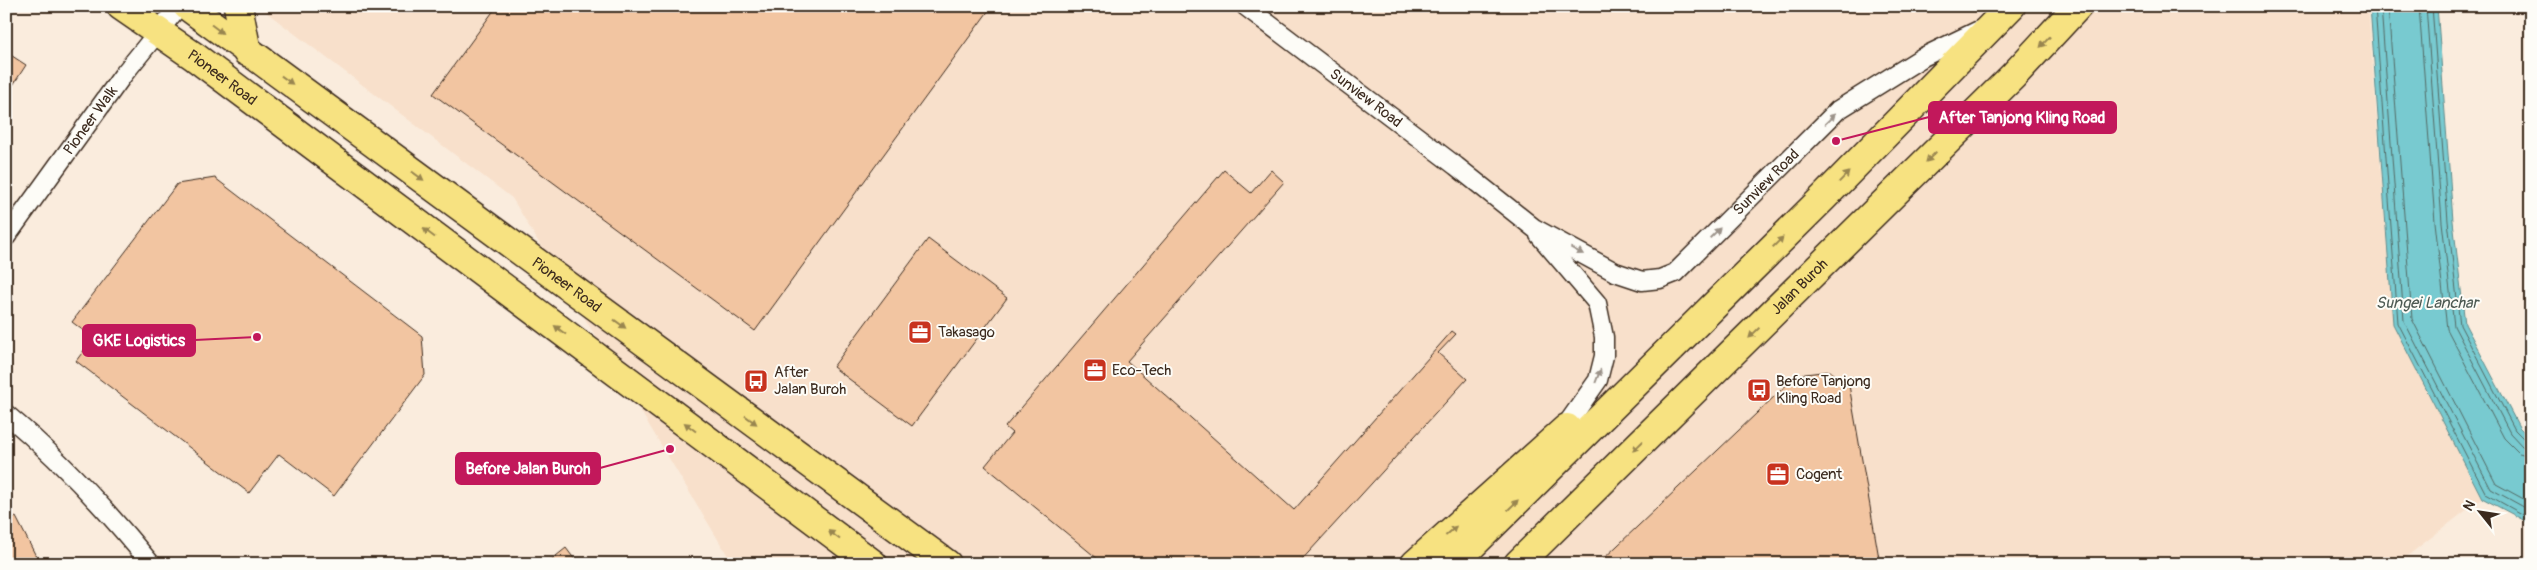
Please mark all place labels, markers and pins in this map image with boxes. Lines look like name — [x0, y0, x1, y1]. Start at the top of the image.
callout: After Tanjong Kling Road — [1929, 102, 2116, 133]
office icon: Takasago — [907, 319, 933, 345]
place label: Takasago — [938, 323, 995, 342]
callout: GKE Logistics — [83, 325, 195, 356]
office icon: Eco-Tech — [1082, 357, 1108, 383]
place label: Eco-Tech — [1112, 361, 1171, 380]
place label: After Jalan Buroh — [774, 363, 846, 399]
bus stop icon: After Jalan Buroh — [743, 368, 769, 394]
place label: Before Tanjong Kling Road — [1776, 372, 1871, 408]
bus stop icon: Before Tanjong Kling Road — [1746, 377, 1772, 403]
callout: Before Jalan Buroh — [456, 453, 600, 484]
office icon: Cogent — [1765, 461, 1791, 487]
place label: Cogent — [1796, 465, 1843, 484]

